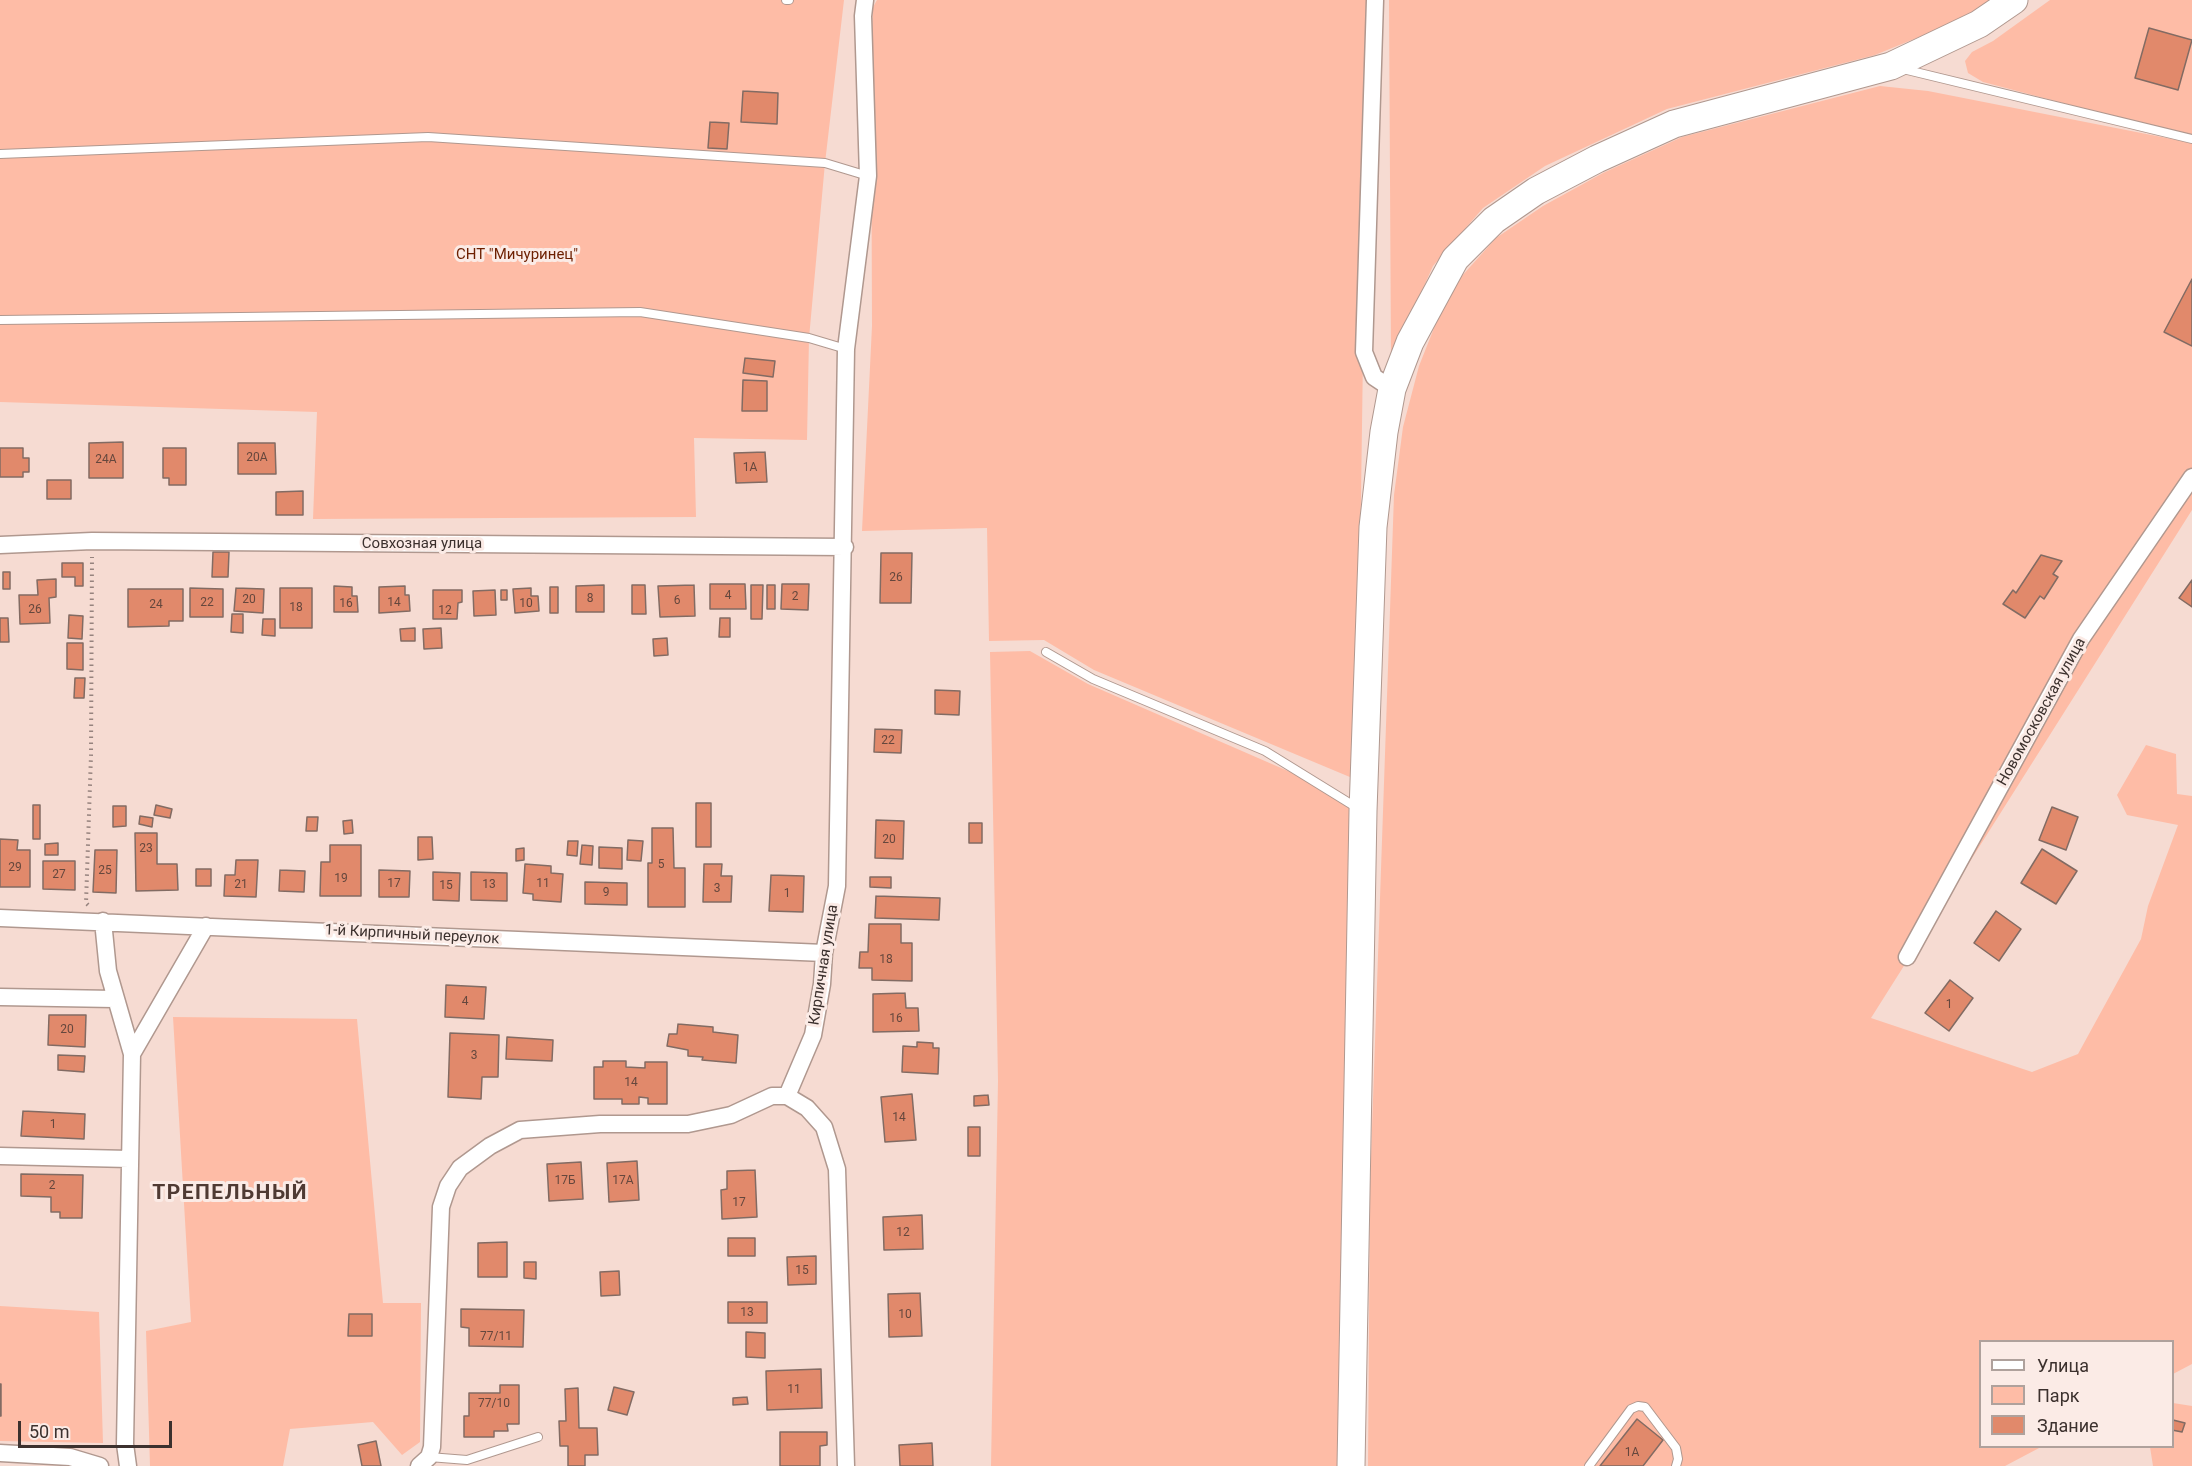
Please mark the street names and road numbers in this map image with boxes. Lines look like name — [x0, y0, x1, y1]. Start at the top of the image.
street label: Совхозная улица — [362, 535, 482, 553]
street label: Новомосковская улица — [1994, 635, 2090, 789]
street label: Кирпичная улица — [806, 903, 842, 1027]
street label: 1-й Кирпичный переулок — [324, 921, 500, 949]

